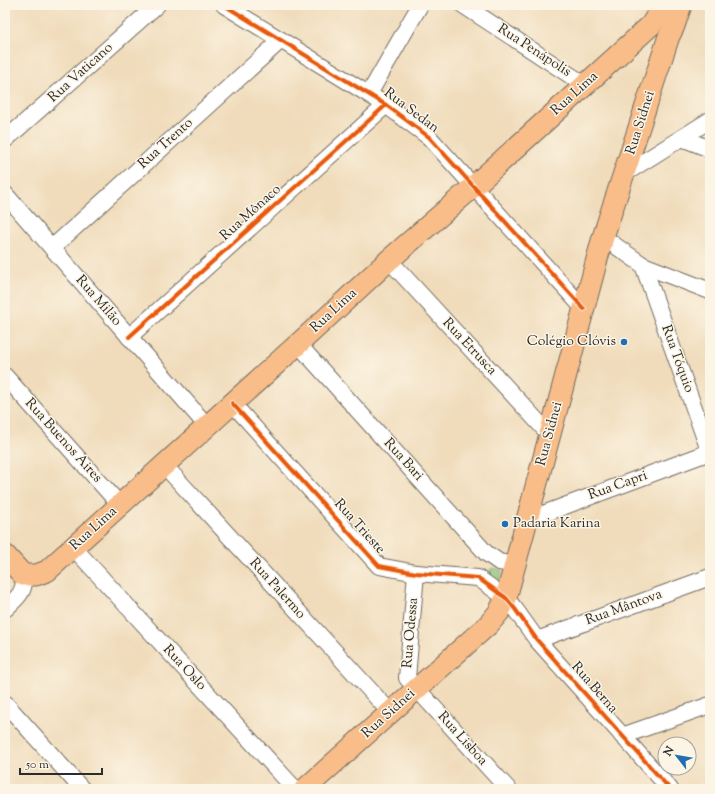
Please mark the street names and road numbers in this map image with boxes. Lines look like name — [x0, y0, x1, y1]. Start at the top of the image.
street label: Rua Penápolis — [493, 20, 575, 82]
street label: Rua Vaticano — [44, 38, 118, 108]
street label: Rua Lima — [547, 67, 603, 121]
street label: Rua Sedan — [379, 84, 443, 138]
street label: Rua Sidnei — [621, 89, 661, 157]
street label: Rua Trento — [134, 114, 198, 174]
street label: Rua Mônaco — [216, 180, 286, 246]
street label: Rua Milão — [70, 271, 126, 331]
street label: Rua Lima — [306, 284, 362, 338]
street label: Rua Etrusca — [437, 314, 501, 381]
street label: Rua Tóquio — [656, 322, 699, 396]
street label: Rua Buenos Aires — [20, 394, 106, 488]
street label: Rua Sidnei — [532, 400, 568, 468]
street label: Rua Bari — [378, 434, 428, 486]
street label: Rua Capri — [586, 466, 650, 506]
street label: Rua Trieste — [329, 495, 389, 559]
street label: Rua Lima — [66, 502, 122, 556]
street label: Rua Palermo — [244, 554, 310, 624]
street label: Rua Mântova — [583, 585, 666, 631]
street label: Rua Odessa — [398, 596, 424, 669]
street label: Rua Oslo — [158, 641, 211, 696]
street label: Rua Berna — [566, 658, 622, 719]
street label: Rua Sidnei — [358, 684, 420, 743]
street label: Rua Lisboa — [432, 708, 492, 771]

